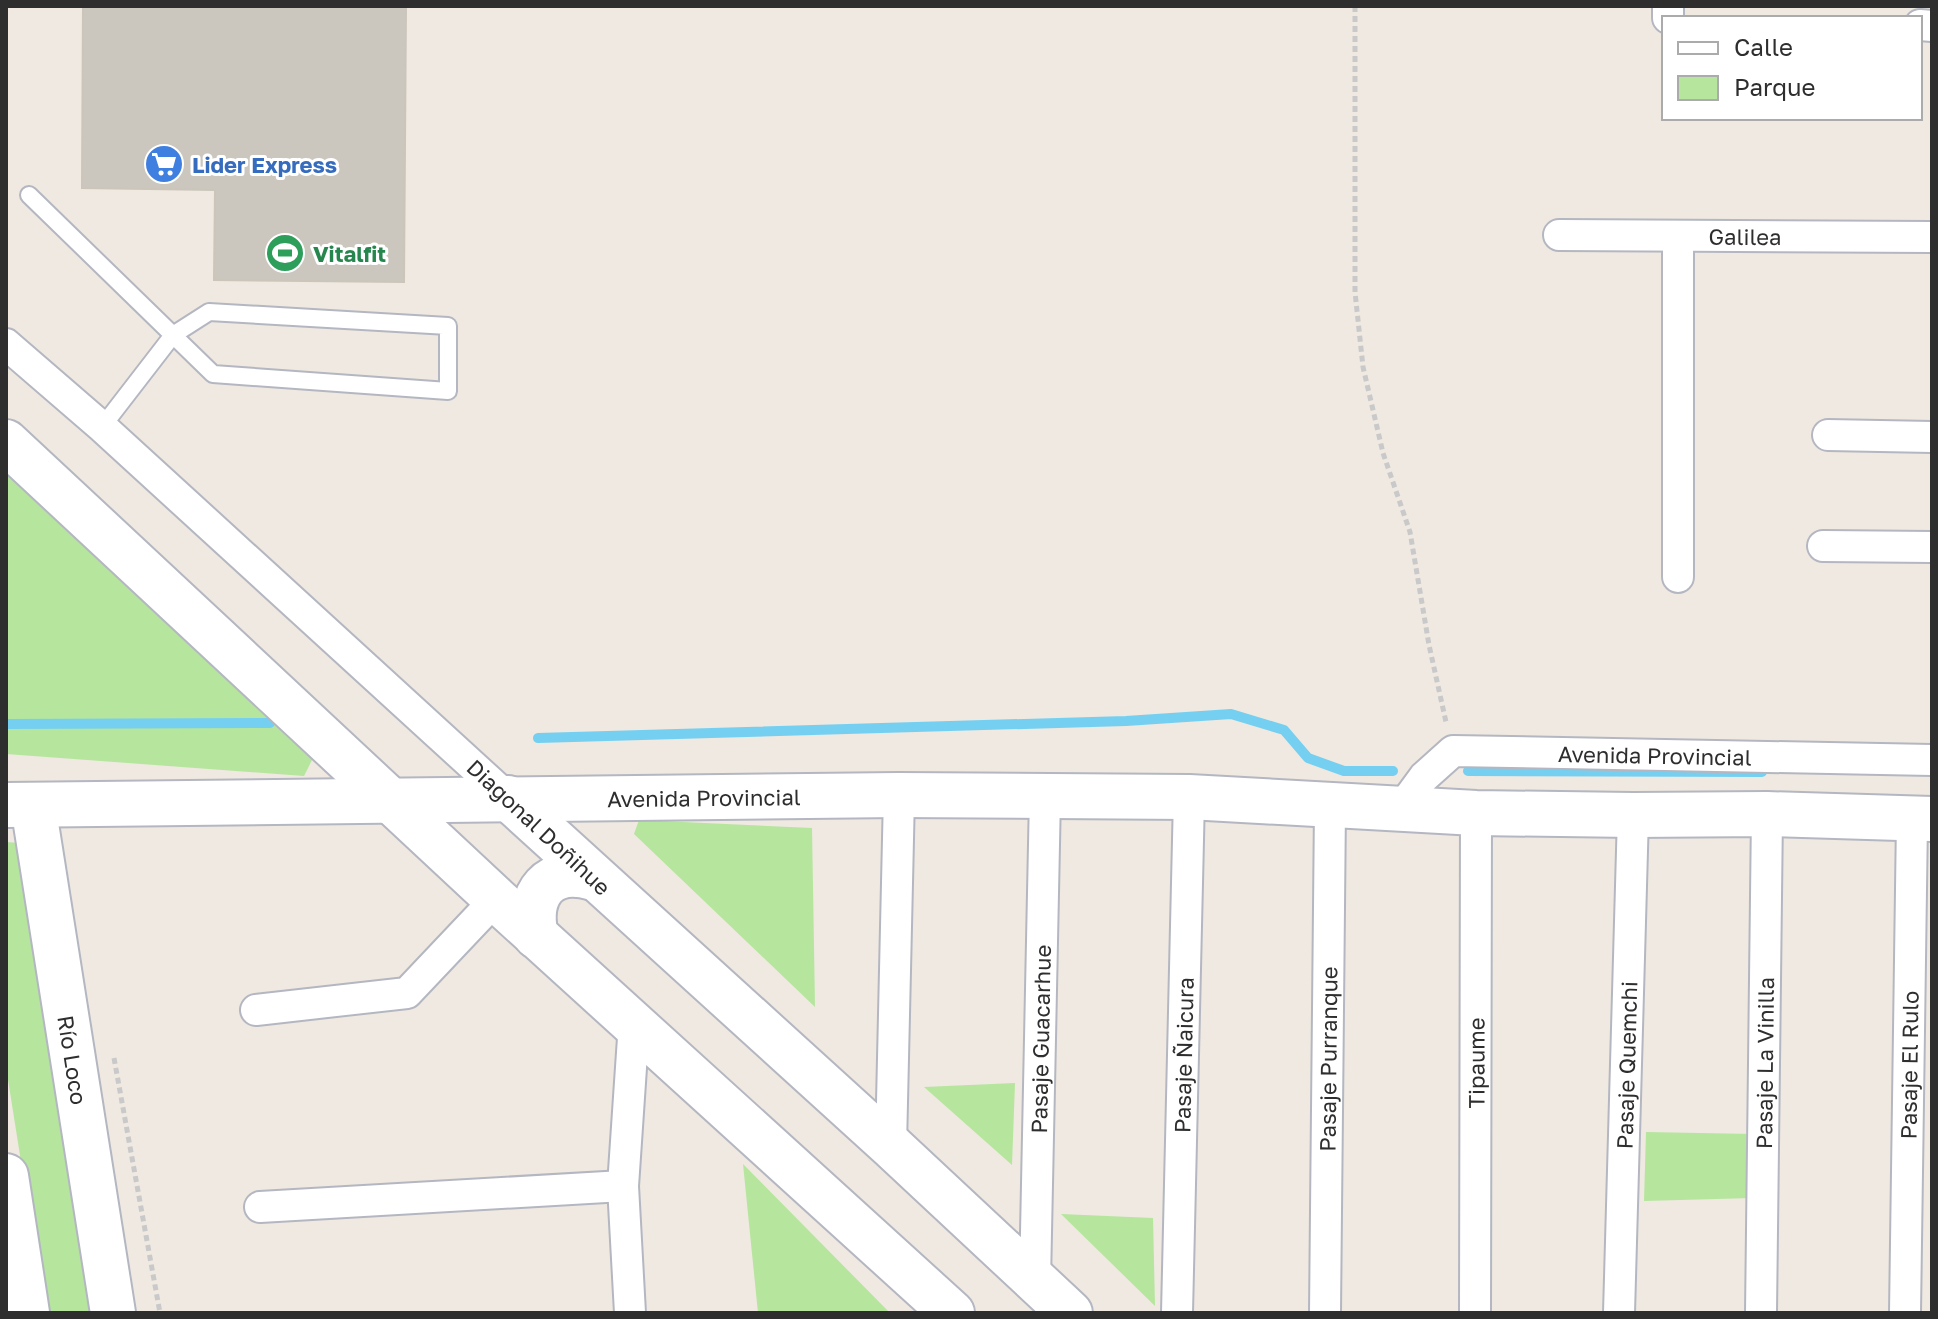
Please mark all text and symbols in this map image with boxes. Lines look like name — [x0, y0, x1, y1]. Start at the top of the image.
legend — [1662, 16, 1922, 120]
text: Calle — [1734, 32, 1793, 61]
text: Parque — [1734, 72, 1815, 101]
supermarket icon: Lider Express — [143, 143, 185, 185]
place label: Lider Express — [192, 151, 337, 178]
street label: Galilea — [1708, 222, 1782, 250]
sports icon: Vitalfit — [264, 232, 306, 274]
place label: Vitalfit — [313, 240, 386, 267]
street label: Avenida Provincial — [1558, 739, 1752, 770]
street label: Diagonal Doñihue — [462, 753, 616, 901]
street label: Avenida Provincial — [607, 783, 801, 812]
street label: Pasaje Guacarhue — [1025, 944, 1055, 1134]
street label: Pasaje Purranque — [1313, 966, 1342, 1152]
street label: Pasaje Ñaicura — [1168, 977, 1198, 1133]
street label: Pasaje La Vinilla — [1749, 977, 1779, 1149]
street label: Pasaje Quemchi — [1610, 981, 1642, 1150]
street label: Pasaje El Rulo — [1894, 990, 1923, 1140]
street label: Río Loco — [53, 1013, 93, 1107]
street label: Tipaume — [1462, 1017, 1489, 1109]

